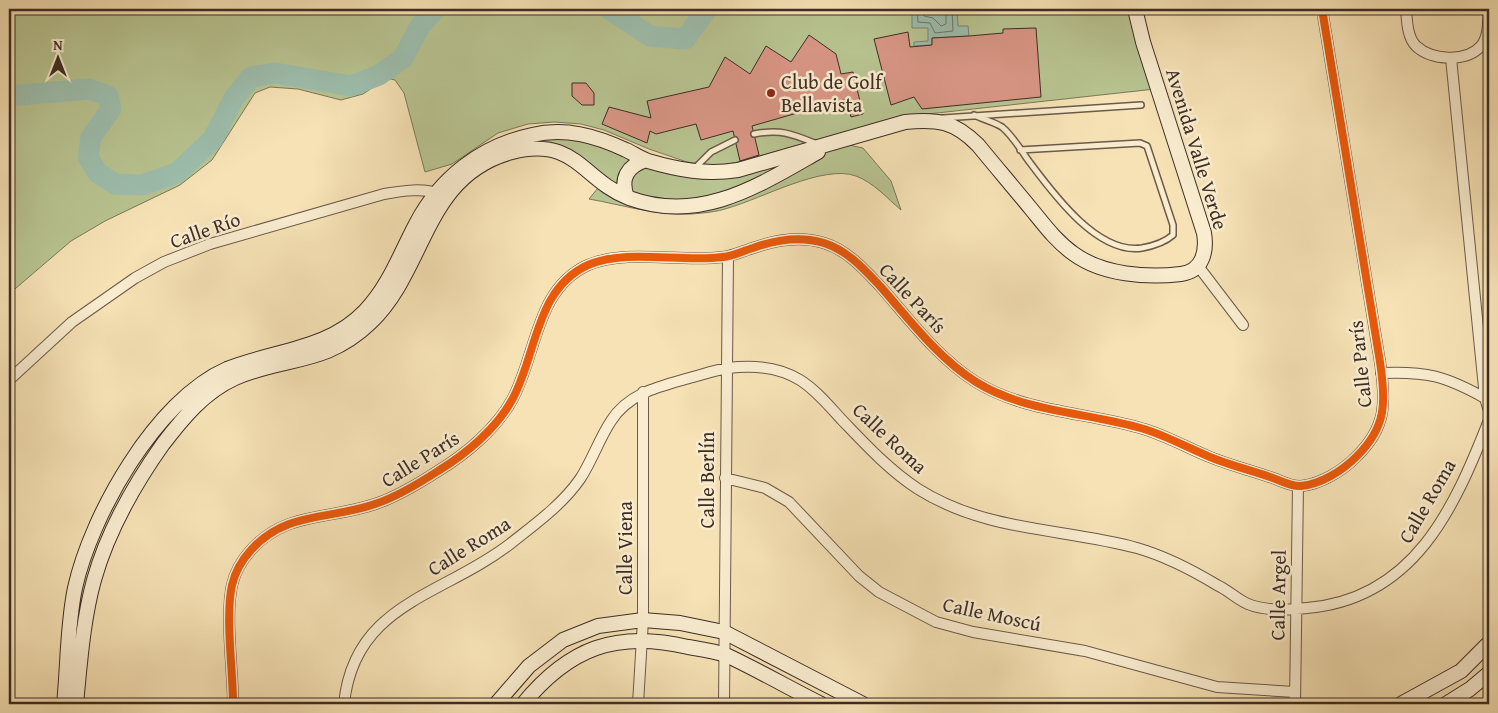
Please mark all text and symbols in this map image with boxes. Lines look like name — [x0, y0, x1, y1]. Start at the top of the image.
north arrow — [32, 32, 82, 82]
text: N — [53, 35, 63, 55]
street label: Avenida Valle Verde — [1159, 65, 1236, 233]
place label: Club de Golf Bellavista — [781, 67, 884, 119]
marker: Club de Golf Bellavista — [765, 87, 777, 99]
street label: Calle Río — [166, 204, 244, 255]
street label: Calle París — [873, 256, 954, 340]
street label: Calle París — [1341, 319, 1378, 409]
street label: Calle Roma — [846, 395, 935, 480]
street label: Calle París — [375, 423, 465, 494]
street label: Calle Berlín — [692, 432, 721, 528]
street label: Calle Roma — [1391, 453, 1463, 548]
street label: Calle Viena — [610, 500, 639, 595]
street label: Calle Roma — [422, 508, 516, 582]
street label: Calle Argel — [1262, 549, 1293, 641]
street label: Calle Moscú — [940, 589, 1044, 638]

